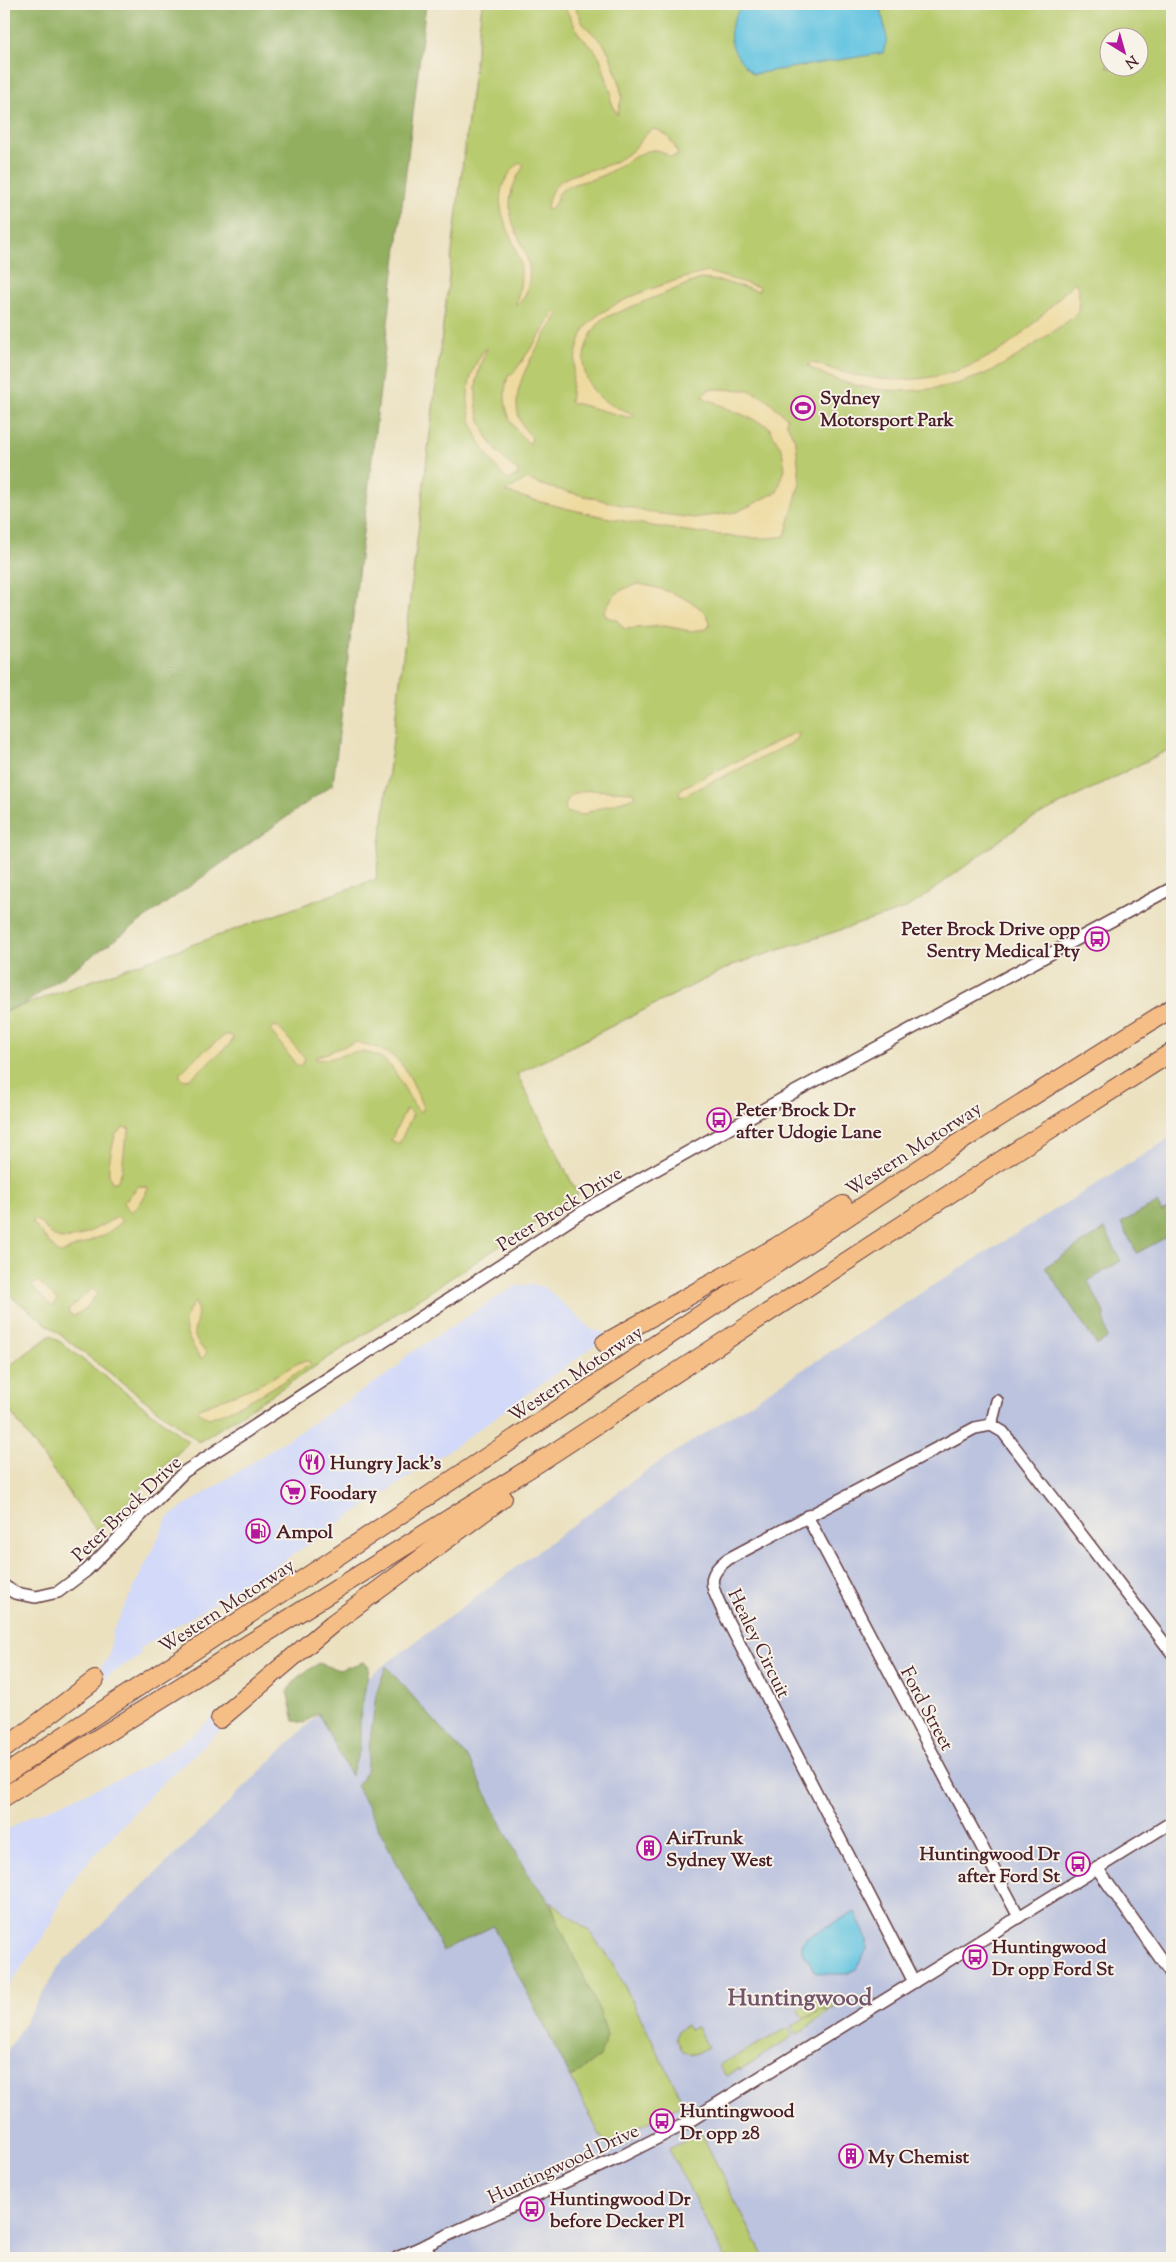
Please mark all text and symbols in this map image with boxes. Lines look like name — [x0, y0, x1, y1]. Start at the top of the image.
north arrow — [1098, 28, 1148, 78]
text: N — [1120, 49, 1141, 72]
place label: Sydney Motorsport Park — [820, 386, 955, 435]
sports icon: Sydney Motorsport Park — [790, 395, 816, 421]
place label: Peter Brock Drive opp Sentry Medical Pty — [902, 917, 1081, 966]
bus stop icon: Peter Brock Drive opp Sentry Medical Pty — [1084, 926, 1110, 952]
street label: Western Motorway — [841, 1096, 988, 1204]
place label: Peter Brock Dr after Udogie Lane — [736, 1098, 882, 1147]
bus stop icon: Peter Brock Dr after Udogie Lane — [706, 1107, 732, 1133]
street label: Peter Brock Drive — [492, 1161, 628, 1260]
street label: Western Motorway — [504, 1320, 649, 1430]
restaurant icon: Hungry Jack's — [299, 1449, 325, 1475]
street label: Peter Brock Drive — [67, 1450, 189, 1569]
place label: Hungry Jack's — [330, 1451, 442, 1478]
supermarket icon: Foodary — [280, 1479, 306, 1505]
place label: Foodary — [310, 1481, 377, 1508]
fuel station icon: Ampol — [245, 1518, 271, 1544]
place label: Ampol — [276, 1520, 334, 1547]
street label: Western Motorway — [154, 1553, 301, 1661]
street label: Healey Circuit — [720, 1585, 796, 1704]
street label: Ford Street — [892, 1662, 959, 1756]
place label: AirTrunk Sydney West — [666, 1826, 773, 1875]
building icon: AirTrunk Sydney West — [636, 1835, 662, 1861]
place label: Huntingwood Dr after Ford St — [919, 1842, 1061, 1891]
bus stop icon: Huntingwood Dr after Ford St — [1065, 1851, 1091, 1877]
place label: Huntingwood Dr opp Ford St — [992, 1935, 1114, 1984]
bus stop icon: Huntingwood Dr opp Ford St — [962, 1944, 988, 1970]
district label: Huntingwood — [728, 1982, 873, 2016]
place label: Huntingwood Dr opp 28 — [680, 2099, 795, 2148]
bus stop icon: Huntingwood Dr opp 28 — [649, 2108, 675, 2134]
street label: Huntingwood Drive — [484, 2118, 644, 2212]
building icon: My Chemist — [838, 2143, 864, 2169]
place label: My Chemist — [868, 2145, 969, 2172]
place label: Huntingwood Dr before Decker Pl — [549, 2187, 691, 2236]
bus stop icon: Huntingwood Dr before Decker Pl — [519, 2196, 545, 2222]

